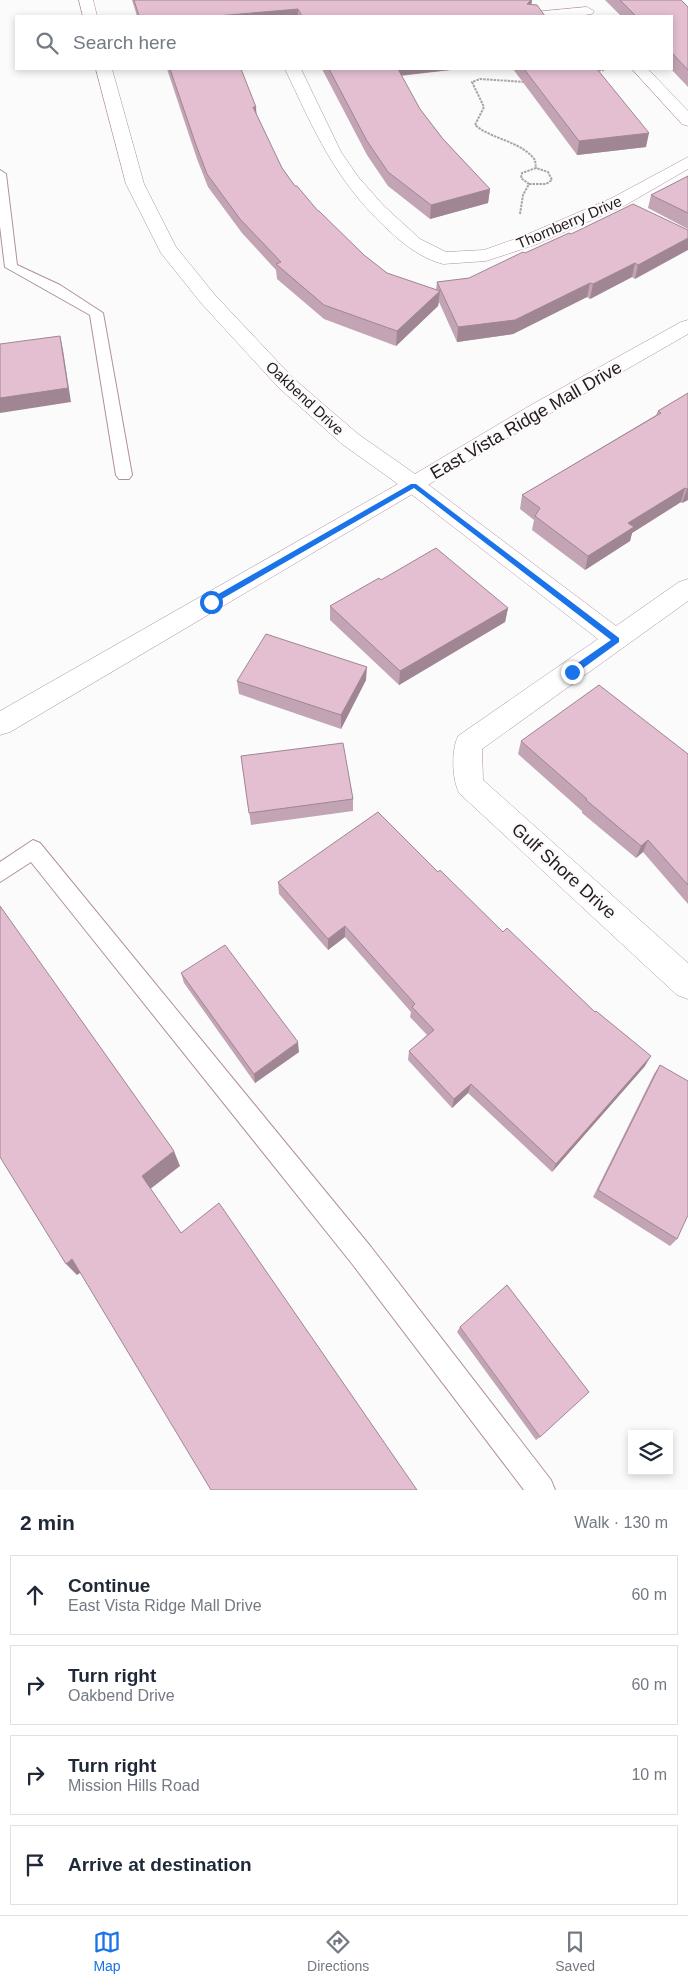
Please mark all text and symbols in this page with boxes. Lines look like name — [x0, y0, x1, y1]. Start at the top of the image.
search box — [15, 15, 673, 70]
icon: search — [33, 29, 61, 57]
text: Search here — [73, 32, 177, 53]
street label: Thornberry Drive — [514, 192, 624, 252]
street label: East Vista Ridge Mall Drive — [427, 357, 625, 483]
street label: Oakbend Drive — [263, 358, 347, 438]
route start — [200, 591, 223, 614]
route end — [561, 661, 584, 684]
street label: Gulf Shore Drive — [508, 819, 620, 923]
map controls — [628, 1430, 673, 1475]
button: layers — [628, 1430, 673, 1475]
text: 2 min — [20, 1511, 75, 1534]
text: Walk · 130 m — [574, 1514, 668, 1531]
text: Continue — [68, 1575, 150, 1596]
icon: ahead — [21, 1581, 49, 1609]
text: 60 m — [631, 1586, 667, 1603]
text: East Vista Ridge Mall Drive — [68, 1597, 262, 1614]
text: Turn right — [68, 1665, 156, 1686]
icon: right — [21, 1671, 49, 1699]
text: 60 m — [631, 1676, 667, 1693]
text: Oakbend Drive — [68, 1687, 175, 1704]
text: Turn right — [68, 1755, 156, 1776]
icon: right — [21, 1761, 49, 1789]
text: 10 m — [631, 1766, 667, 1783]
text: Mission Hills Road — [68, 1777, 200, 1794]
icon: arrive — [21, 1851, 49, 1879]
text: Arrive at destination — [68, 1854, 252, 1875]
tab: Map — [93, 1928, 121, 1974]
tab: Directions — [307, 1928, 369, 1974]
tab: Saved — [555, 1928, 595, 1974]

